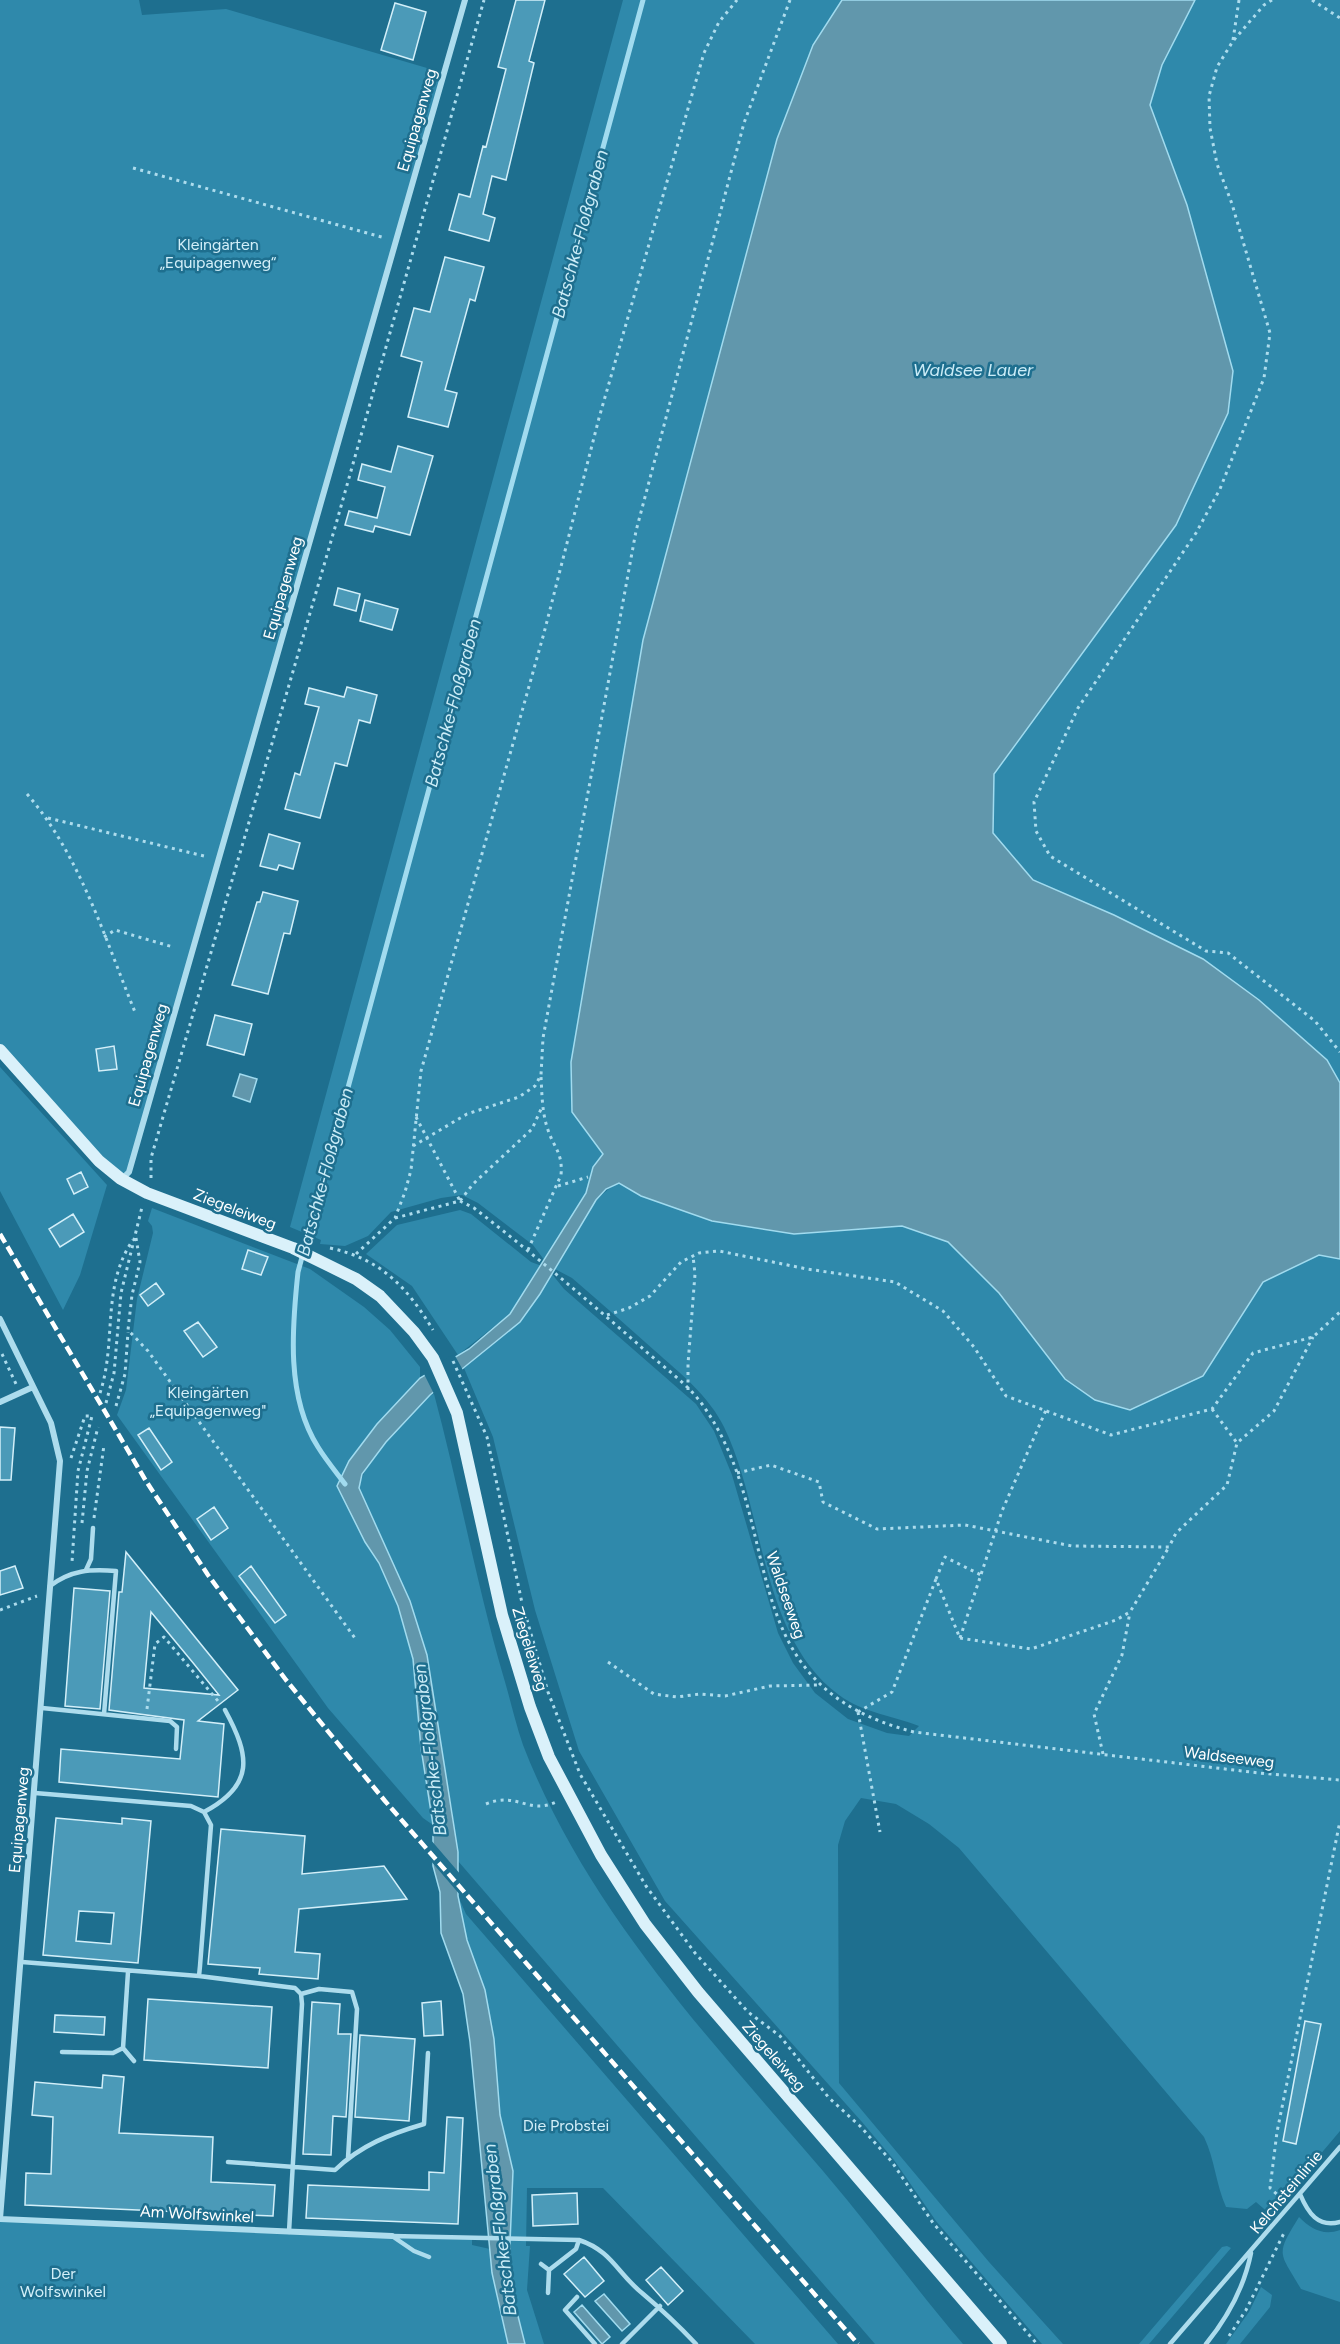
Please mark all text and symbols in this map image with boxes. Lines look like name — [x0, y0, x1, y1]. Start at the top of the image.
street label: Equipagenweg — [393, 66, 441, 174]
water label: Batschke‐Floßgraben — [547, 147, 613, 321]
park label: Kleingärten „Equipagenweg“ — [160, 235, 276, 272]
water label: Waldsee Lauer — [913, 359, 1034, 381]
street label: Equipagenweg — [259, 534, 307, 642]
water label: Batschke‐Floßgraben — [420, 616, 486, 790]
street label: Equipagenweg — [124, 1001, 172, 1109]
water label: Batschke‐Floßgraben — [292, 1085, 358, 1259]
street label: Ziegeleiweg — [191, 1184, 279, 1234]
park label: Kleingärten „Equipagenweg" — [150, 1383, 266, 1420]
street label: Waldseeweg — [762, 1549, 810, 1641]
street label: Ziegeleiweg — [508, 1604, 552, 1694]
water label: Batschke‐Floßgraben — [409, 1663, 451, 1837]
street label: Waldseeweg — [1183, 1742, 1275, 1772]
street label: Equipagenweg — [5, 1766, 33, 1874]
street label: Ziegeleiweg — [738, 2017, 810, 2095]
park label: Die Probstei — [523, 2116, 609, 2135]
water label: Batschke‐Floßgraben — [479, 2143, 521, 2317]
street label: Kelchsteinlinie — [1246, 2146, 1327, 2238]
street label: Am Wolfswinkel — [139, 2202, 255, 2226]
park label: Der Wolfswinkel — [20, 2264, 106, 2301]

